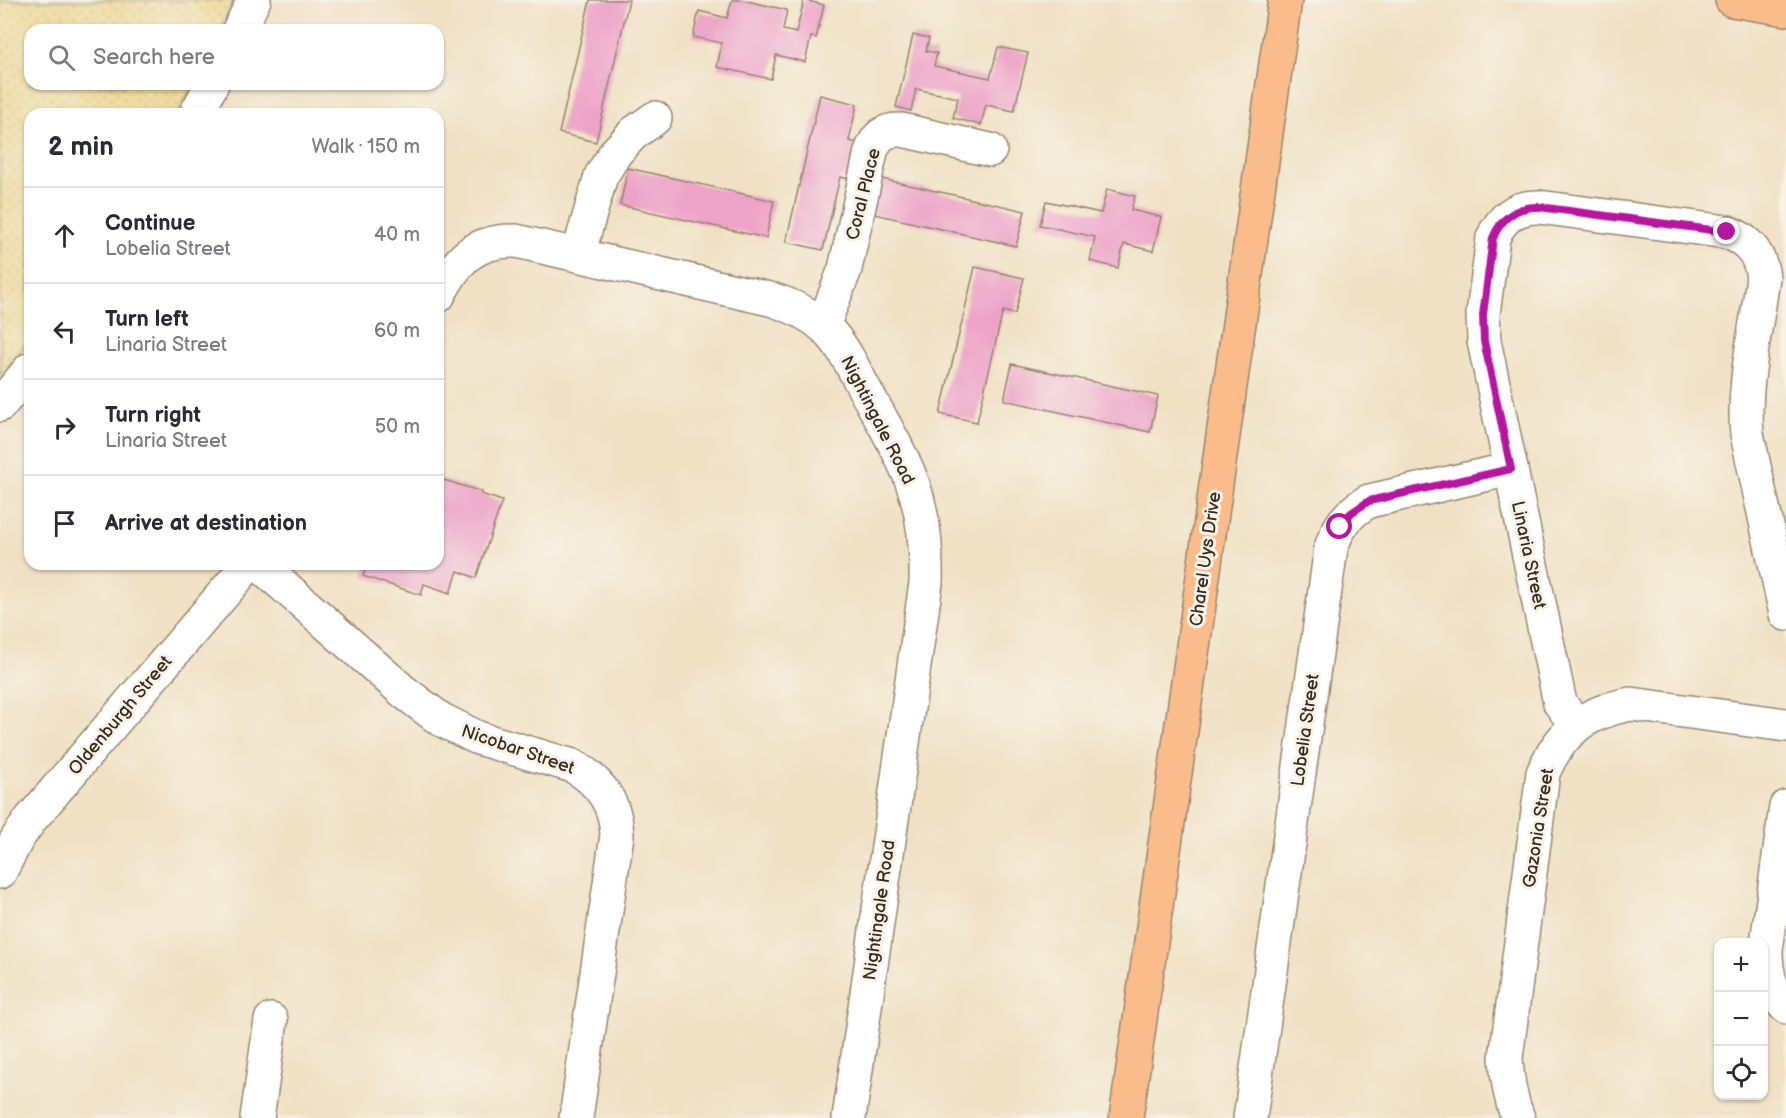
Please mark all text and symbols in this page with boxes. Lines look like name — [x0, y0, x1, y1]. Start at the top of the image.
search box — [24, 24, 444, 90]
icon: search — [45, 41, 78, 74]
text: Search here — [93, 44, 215, 71]
text: 2 min — [48, 132, 114, 163]
text: Walk · 150 m — [311, 135, 420, 159]
street label: Coral Place — [842, 146, 885, 242]
text: Continue — [105, 210, 195, 237]
route end — [1713, 218, 1739, 244]
icon: ahead — [48, 219, 81, 252]
text: 40 m — [374, 223, 420, 247]
text: Lobelia Street — [105, 237, 231, 261]
text: Turn left — [105, 306, 189, 333]
icon: left — [48, 315, 81, 348]
text: 60 m — [374, 319, 420, 343]
text: Linaria Street — [105, 333, 227, 357]
street label: Nightingale Road — [836, 352, 919, 488]
text: Turn right — [105, 402, 201, 429]
icon: right — [48, 411, 81, 444]
text: 50 m — [375, 415, 420, 439]
text: Linaria Street — [105, 429, 227, 453]
street label: Charel Uys Drive — [1186, 490, 1225, 628]
street label: Linaria Street — [1507, 499, 1550, 611]
icon: arrive — [48, 507, 81, 540]
text: Arrive at destination — [105, 510, 307, 537]
route start — [1326, 513, 1352, 539]
street label: Oldenburgh Street — [64, 651, 177, 779]
street label: Lobelia Street — [1287, 672, 1324, 788]
street label: Nicobar Street — [458, 720, 578, 779]
street label: Gazonia Street — [1519, 766, 1558, 889]
street label: Nightingale Road — [859, 839, 900, 982]
map controls — [1714, 938, 1768, 1100]
button: + — [1714, 938, 1768, 992]
button: − — [1714, 992, 1768, 1046]
button: locate — [1714, 1046, 1768, 1100]

